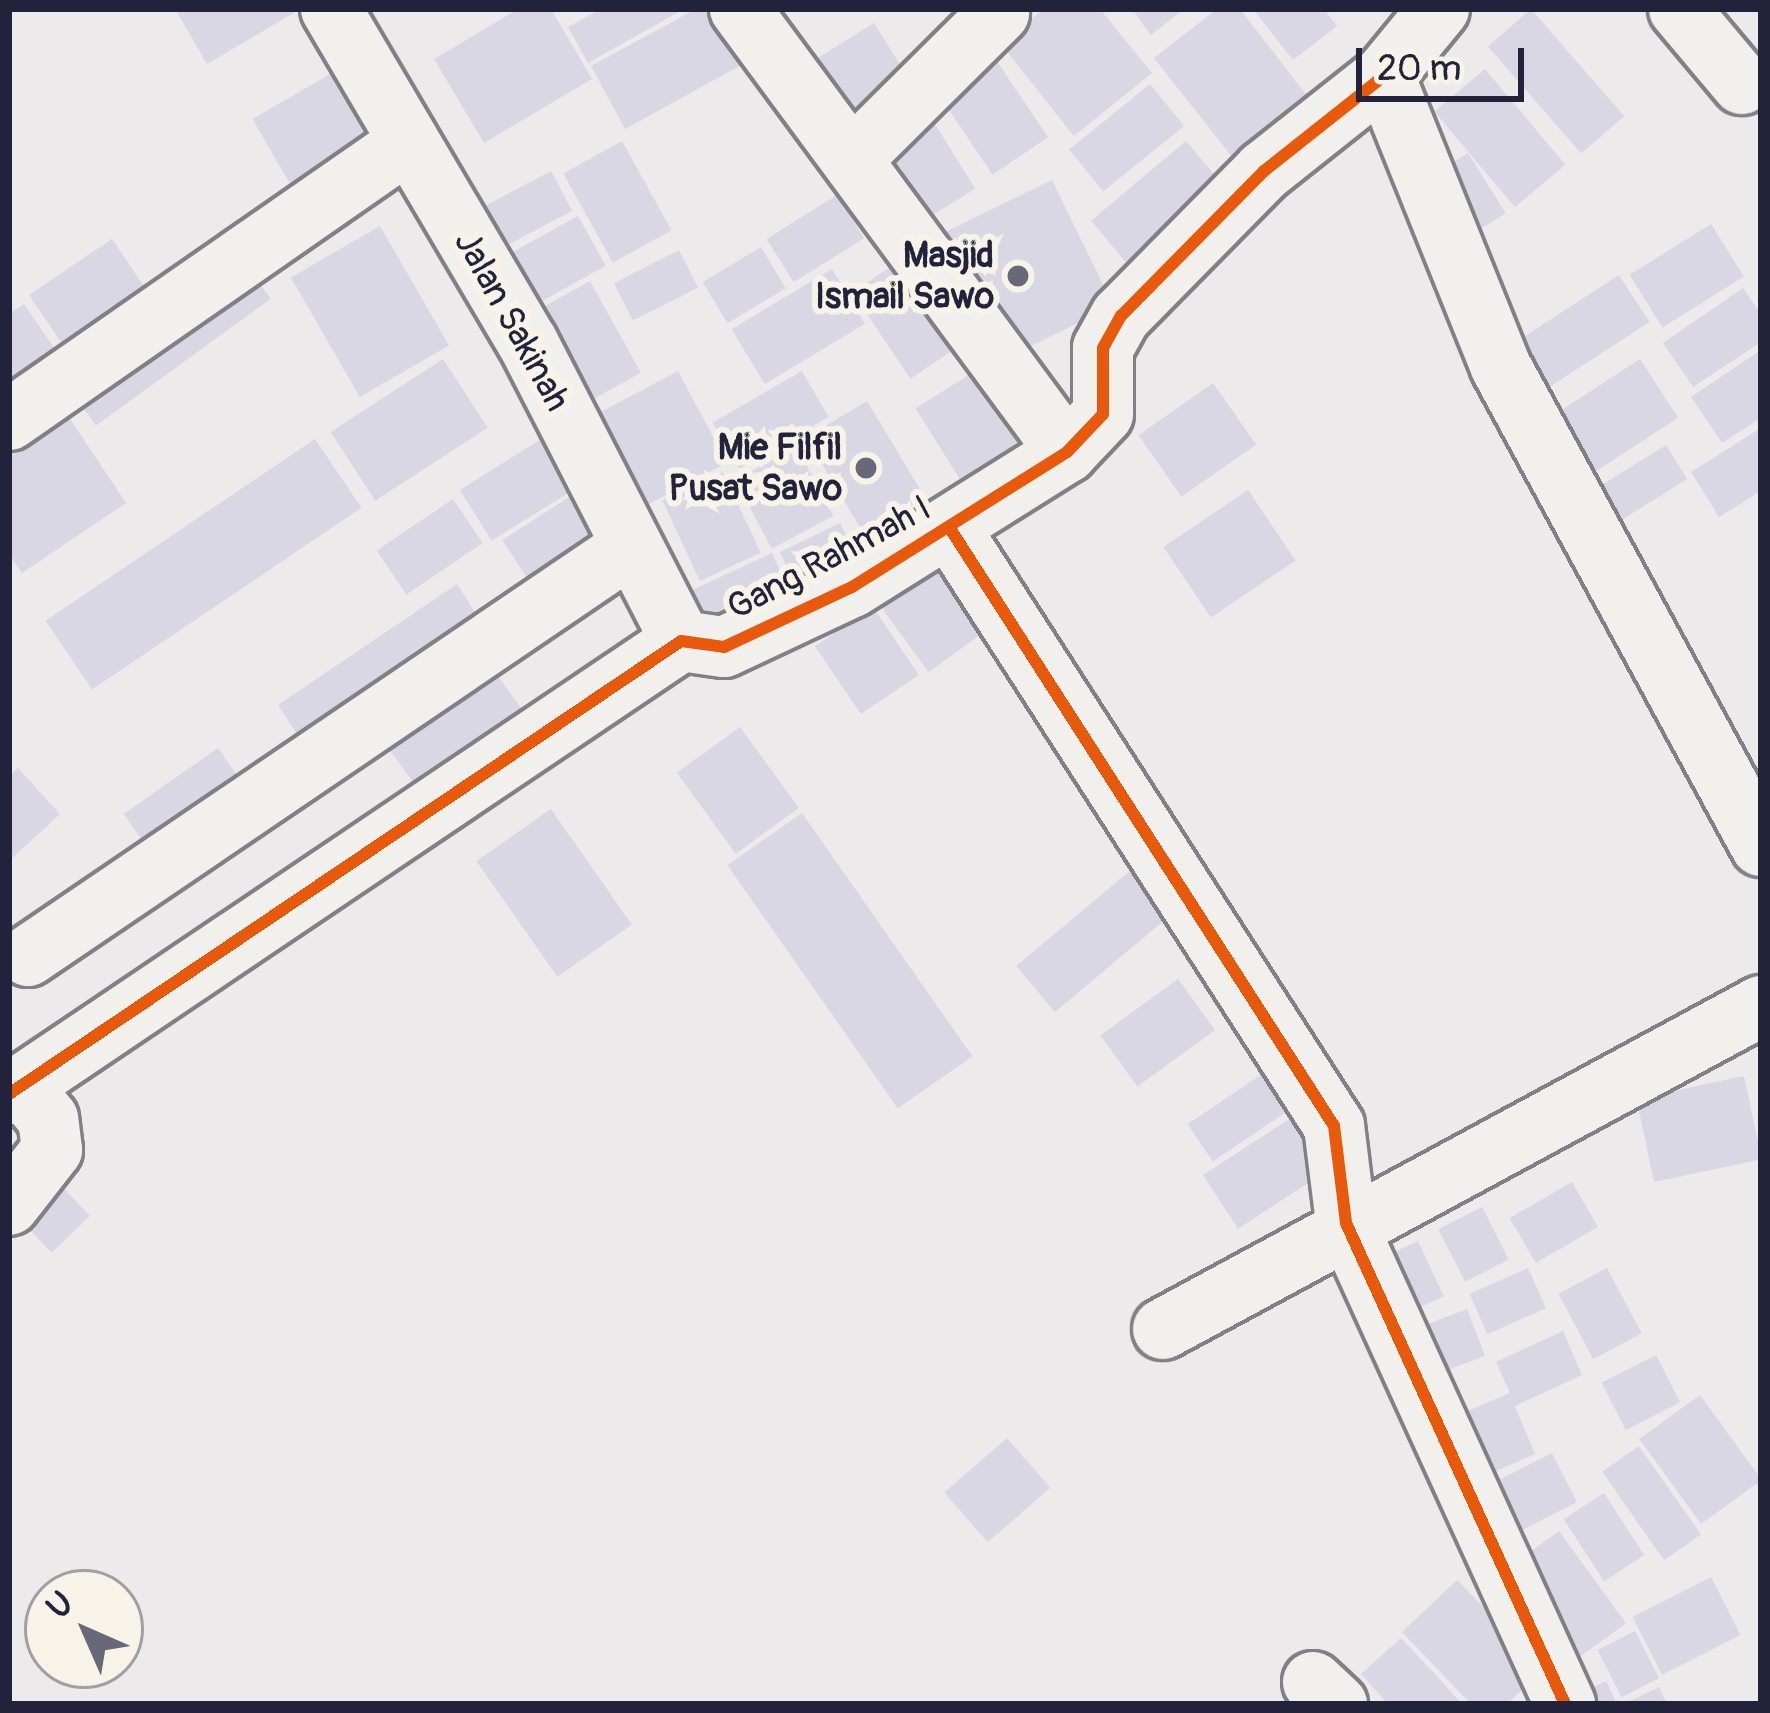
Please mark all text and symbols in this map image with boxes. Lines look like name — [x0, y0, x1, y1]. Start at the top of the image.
scale bar — [1362, 24, 1530, 98]
text: 20 m — [1377, 46, 1462, 91]
street label: Jalan Sakinah — [445, 223, 579, 419]
place label: Masjid Ismail Sawo — [815, 233, 994, 318]
marker: Masjid Ismail Sawo — [1005, 263, 1031, 289]
place label: Mie Filfil Pusat Sawo — [669, 425, 842, 510]
marker: Mie Filfil Pusat Sawo — [853, 455, 879, 481]
street label: Gang Rahmah I — [720, 486, 938, 630]
north arrow — [24, 1569, 144, 1689]
text: U — [38, 1583, 83, 1628]

